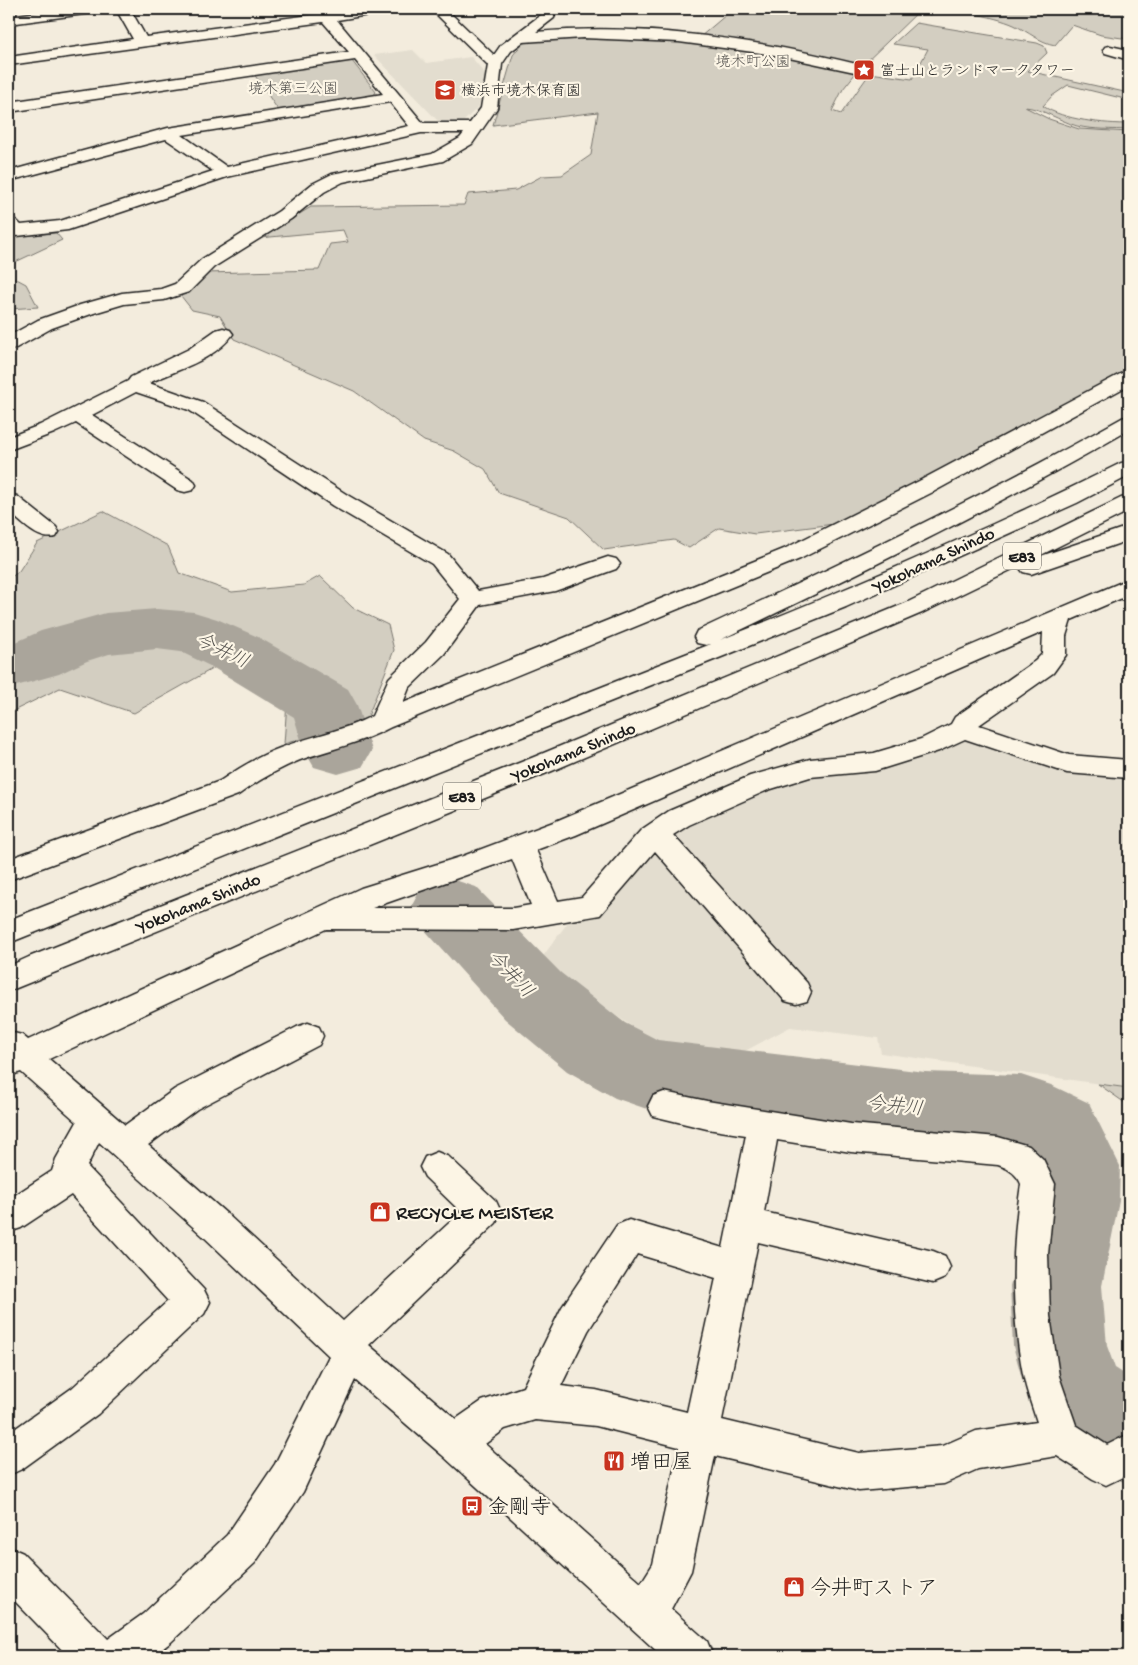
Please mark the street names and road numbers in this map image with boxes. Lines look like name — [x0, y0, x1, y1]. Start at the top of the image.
street label: Yokohama Shindo — [868, 524, 998, 600]
road number: E83 — [1003, 542, 1041, 570]
street label: Yokohama Shindo — [507, 719, 639, 789]
road number: E83 — [443, 782, 481, 809]
street label: Yokohama Shindo — [132, 870, 264, 940]

